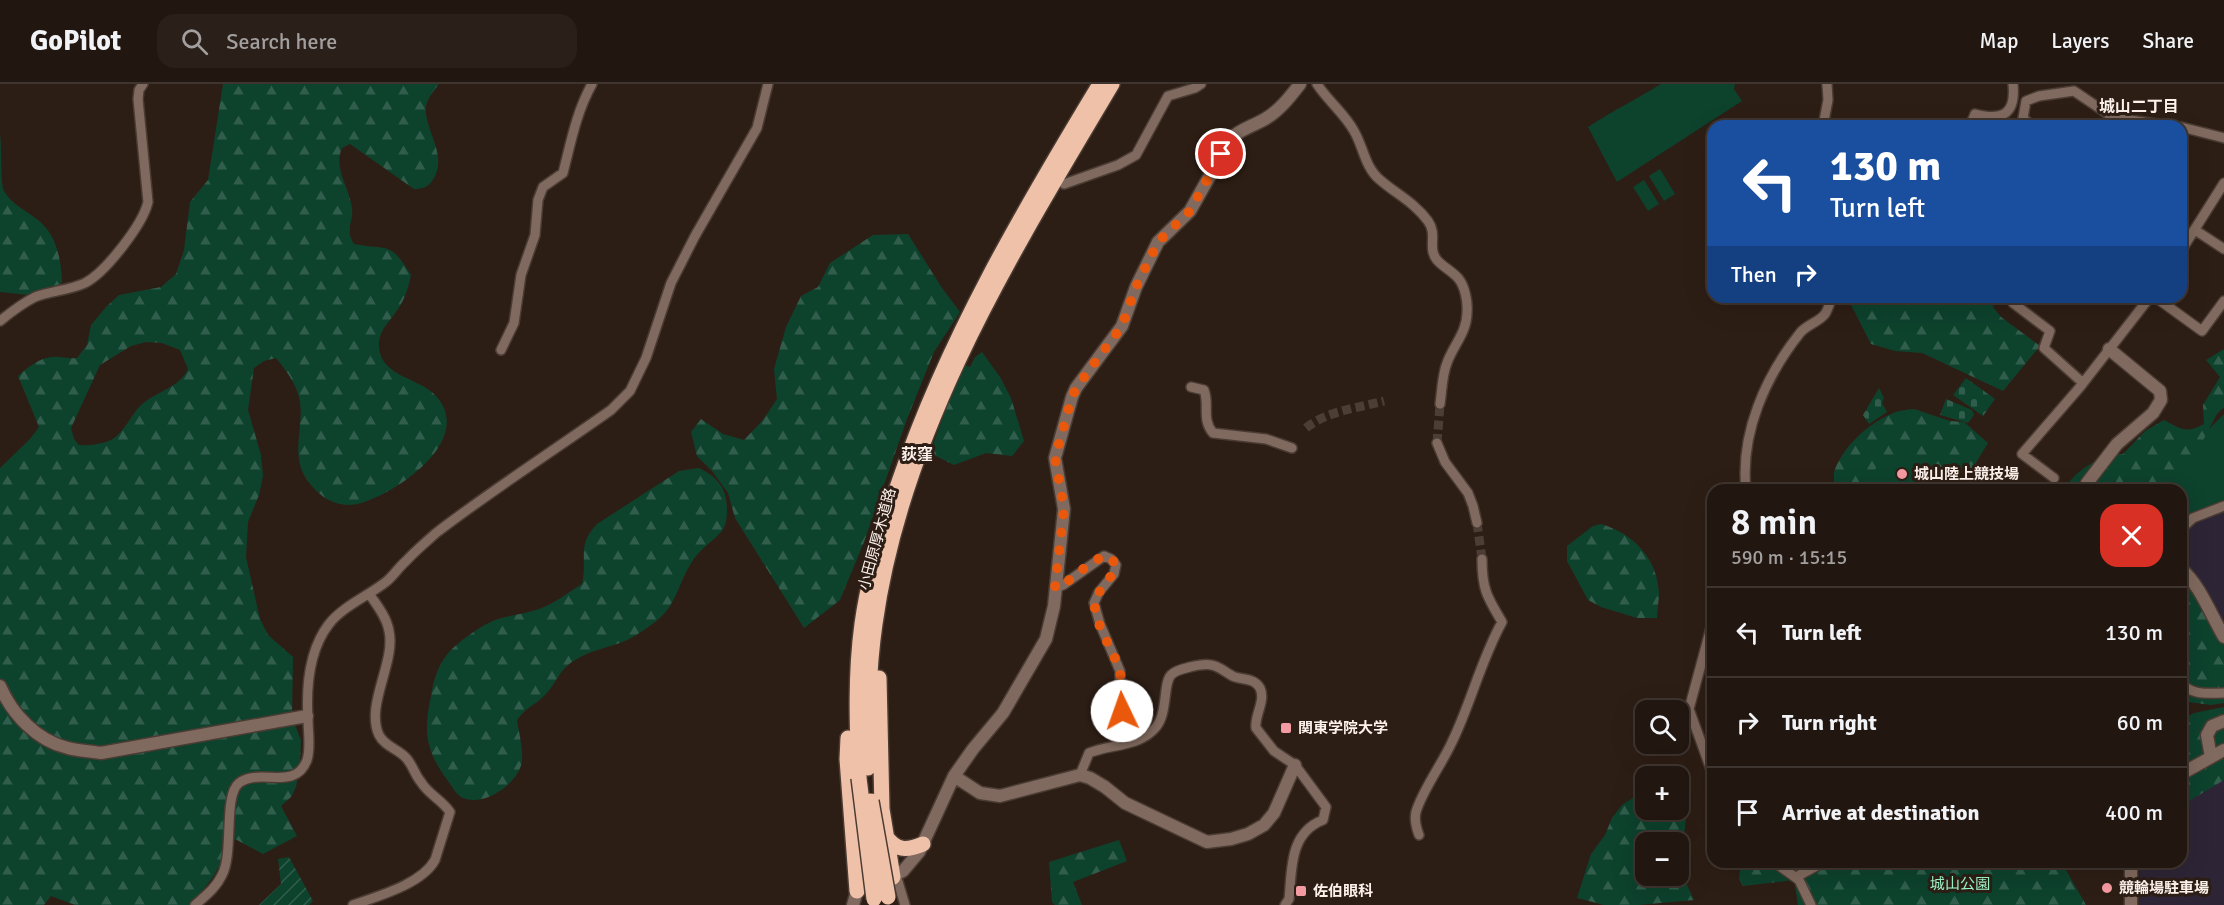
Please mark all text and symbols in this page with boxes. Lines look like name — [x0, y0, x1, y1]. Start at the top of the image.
search box — [157, 14, 577, 68]
text: GoPilot — [30, 24, 121, 58]
icon: search — [178, 25, 211, 58]
text: Search here — [226, 28, 337, 55]
text: Map — [1980, 28, 2018, 54]
text: Layers — [2051, 28, 2109, 54]
text: Share — [2142, 28, 2194, 54]
district label: 城山二丁目 — [2099, 97, 2179, 117]
pin — [1195, 128, 1246, 179]
icon: arrive — [1204, 137, 1237, 170]
text: 130 m — [1830, 141, 1941, 192]
icon: left — [1731, 144, 1809, 222]
text: Turn left — [1830, 192, 1925, 225]
icon: right — [1789, 258, 1822, 291]
text: Then — [1731, 261, 1777, 288]
district label: 荻窪 — [901, 445, 933, 465]
place label: 城山陸上競技場 — [1914, 465, 2019, 483]
marker: 城山陸上競技場 — [1895, 467, 1909, 481]
street label: 小田原厚木道路 — [855, 486, 899, 592]
text: 8 min — [1731, 500, 1817, 545]
button: close — [2100, 504, 2163, 567]
text: 590 m · 15:15 — [1731, 545, 1847, 570]
icon: left — [1731, 616, 1764, 649]
text: Turn left — [1782, 619, 1862, 646]
text: 130 m — [2105, 619, 2163, 646]
position arrow — [1090, 679, 1154, 743]
map controls — [1635, 700, 1689, 886]
button: search — [1635, 700, 1689, 754]
icon: right — [1731, 706, 1764, 739]
text: Turn right — [1782, 709, 1877, 736]
text: 60 m — [2117, 709, 2163, 736]
place label: 関東学院大学 — [1298, 719, 1388, 737]
marker: 関東学院大学 — [1279, 721, 1293, 735]
button: + — [1635, 766, 1689, 820]
icon: arrive — [1731, 796, 1764, 829]
text: Arrive at destination — [1782, 799, 1979, 826]
text: 400 m — [2105, 799, 2163, 826]
button: − — [1635, 832, 1689, 886]
park label: 城山公園 — [1930, 875, 1990, 893]
place label: 競輪場駐車場 — [2119, 879, 2209, 897]
marker: 競輪場駐車場 — [2100, 881, 2114, 895]
place label: 佐伯眼科 — [1313, 882, 1373, 900]
marker: 佐伯眼科 — [1294, 884, 1308, 898]

